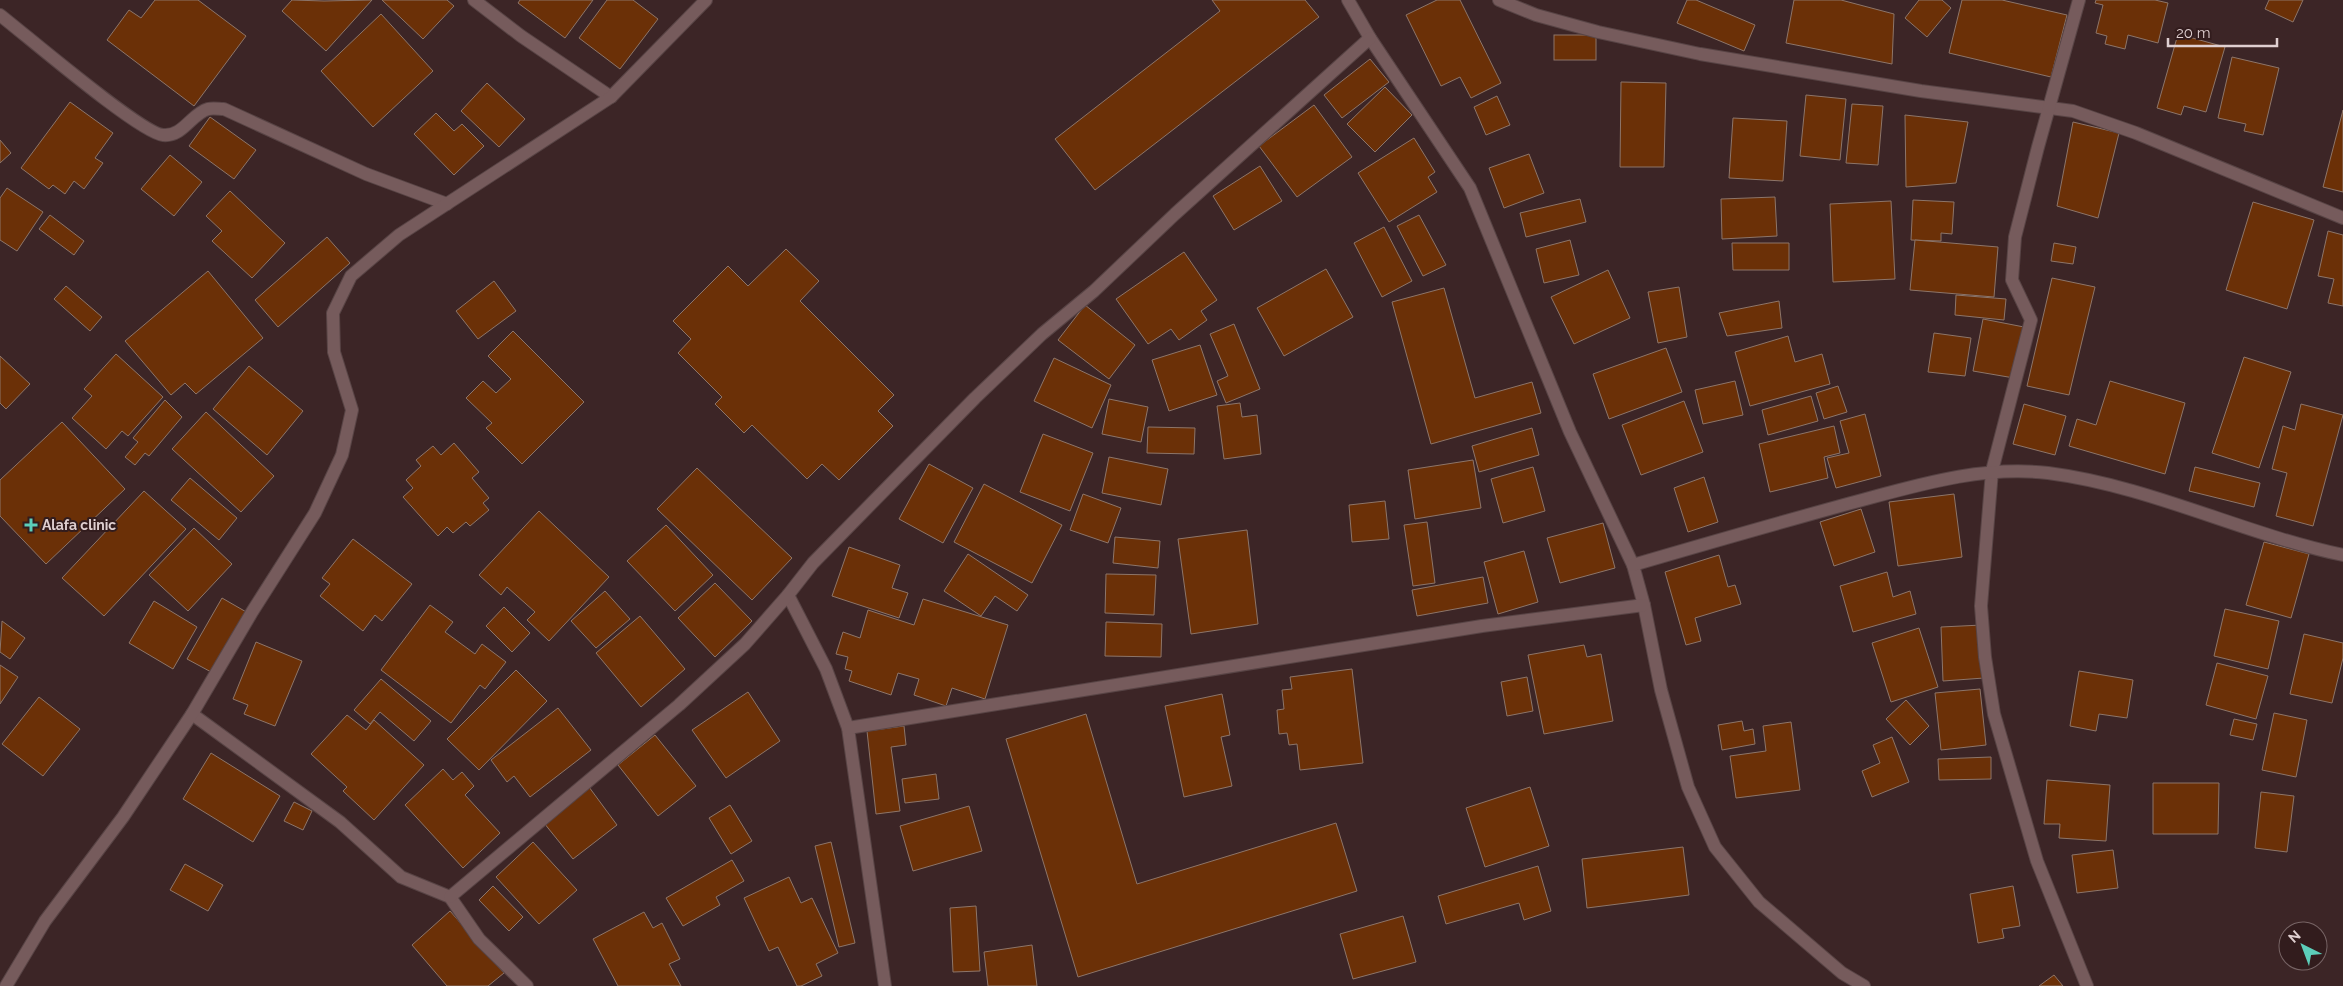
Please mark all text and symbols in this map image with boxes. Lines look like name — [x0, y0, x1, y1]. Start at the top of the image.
scale bar — [2168, 15, 2277, 47]
text: 20 m — [2176, 24, 2211, 42]
place label: Alafa clinic — [42, 517, 116, 533]
marker: Alafa clinic — [24, 518, 38, 532]
north arrow — [2278, 921, 2328, 971]
text: N — [2285, 927, 2304, 946]

